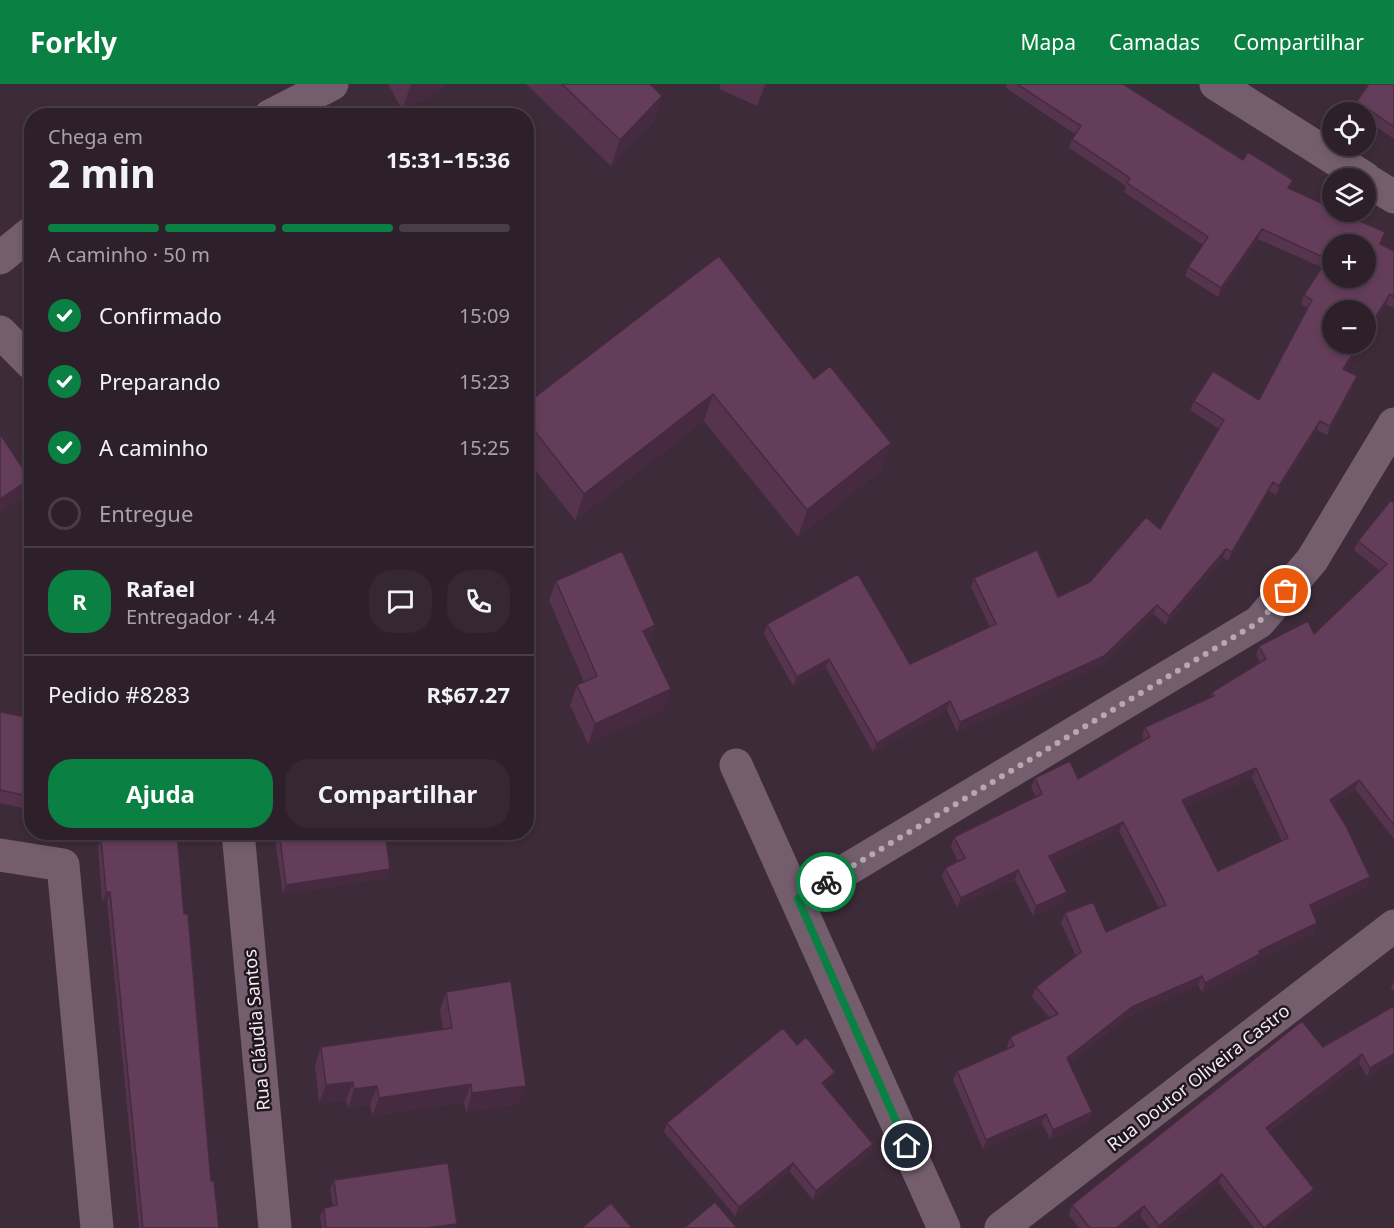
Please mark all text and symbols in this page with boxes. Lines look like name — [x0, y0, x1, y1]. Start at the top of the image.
text: Forkly — [30, 23, 117, 61]
text: Mapa — [1020, 28, 1076, 56]
text: Camadas — [1109, 28, 1200, 56]
text: Compartilhar — [1233, 28, 1364, 56]
map controls — [1322, 102, 1376, 354]
button: locate — [1322, 102, 1376, 156]
text: Chega em — [48, 123, 143, 150]
text: 15:31–15:36 — [386, 144, 510, 174]
text: 2 min — [48, 146, 155, 199]
button: layers — [1322, 168, 1376, 222]
button: + — [1322, 234, 1376, 288]
text: A caminho · 50 m — [48, 241, 210, 268]
icon: check — [48, 299, 81, 332]
text: Confirmado — [99, 300, 222, 330]
button: − — [1322, 300, 1376, 354]
text: 15:09 — [459, 302, 510, 329]
icon: check — [48, 365, 81, 398]
text: Preparando — [99, 366, 221, 396]
text: 15:23 — [459, 368, 510, 395]
icon: check — [48, 431, 81, 464]
text: A caminho — [99, 432, 208, 462]
text: 15:25 — [459, 434, 510, 461]
text: Entregue — [99, 498, 193, 528]
pin — [1260, 565, 1311, 616]
button: chat — [369, 570, 432, 633]
button: phone — [447, 570, 510, 633]
text: Rafael — [126, 573, 195, 603]
icon: bag — [1269, 574, 1302, 607]
text: R — [72, 586, 87, 616]
text: Entregador · 4.4 — [126, 603, 276, 630]
text: Pedido #8283 — [48, 679, 190, 709]
text: R$67.27 — [426, 679, 510, 709]
button: Ajuda — [48, 759, 273, 828]
button: Compartilhar — [285, 759, 510, 828]
courier — [796, 852, 856, 912]
icon: bike — [810, 866, 843, 899]
street label: Rua Cláudia Santos — [237, 948, 275, 1112]
street label: Rua Doutor Oliveira Castro — [1102, 998, 1294, 1156]
pin — [881, 1120, 932, 1171]
icon: home — [890, 1129, 923, 1162]

